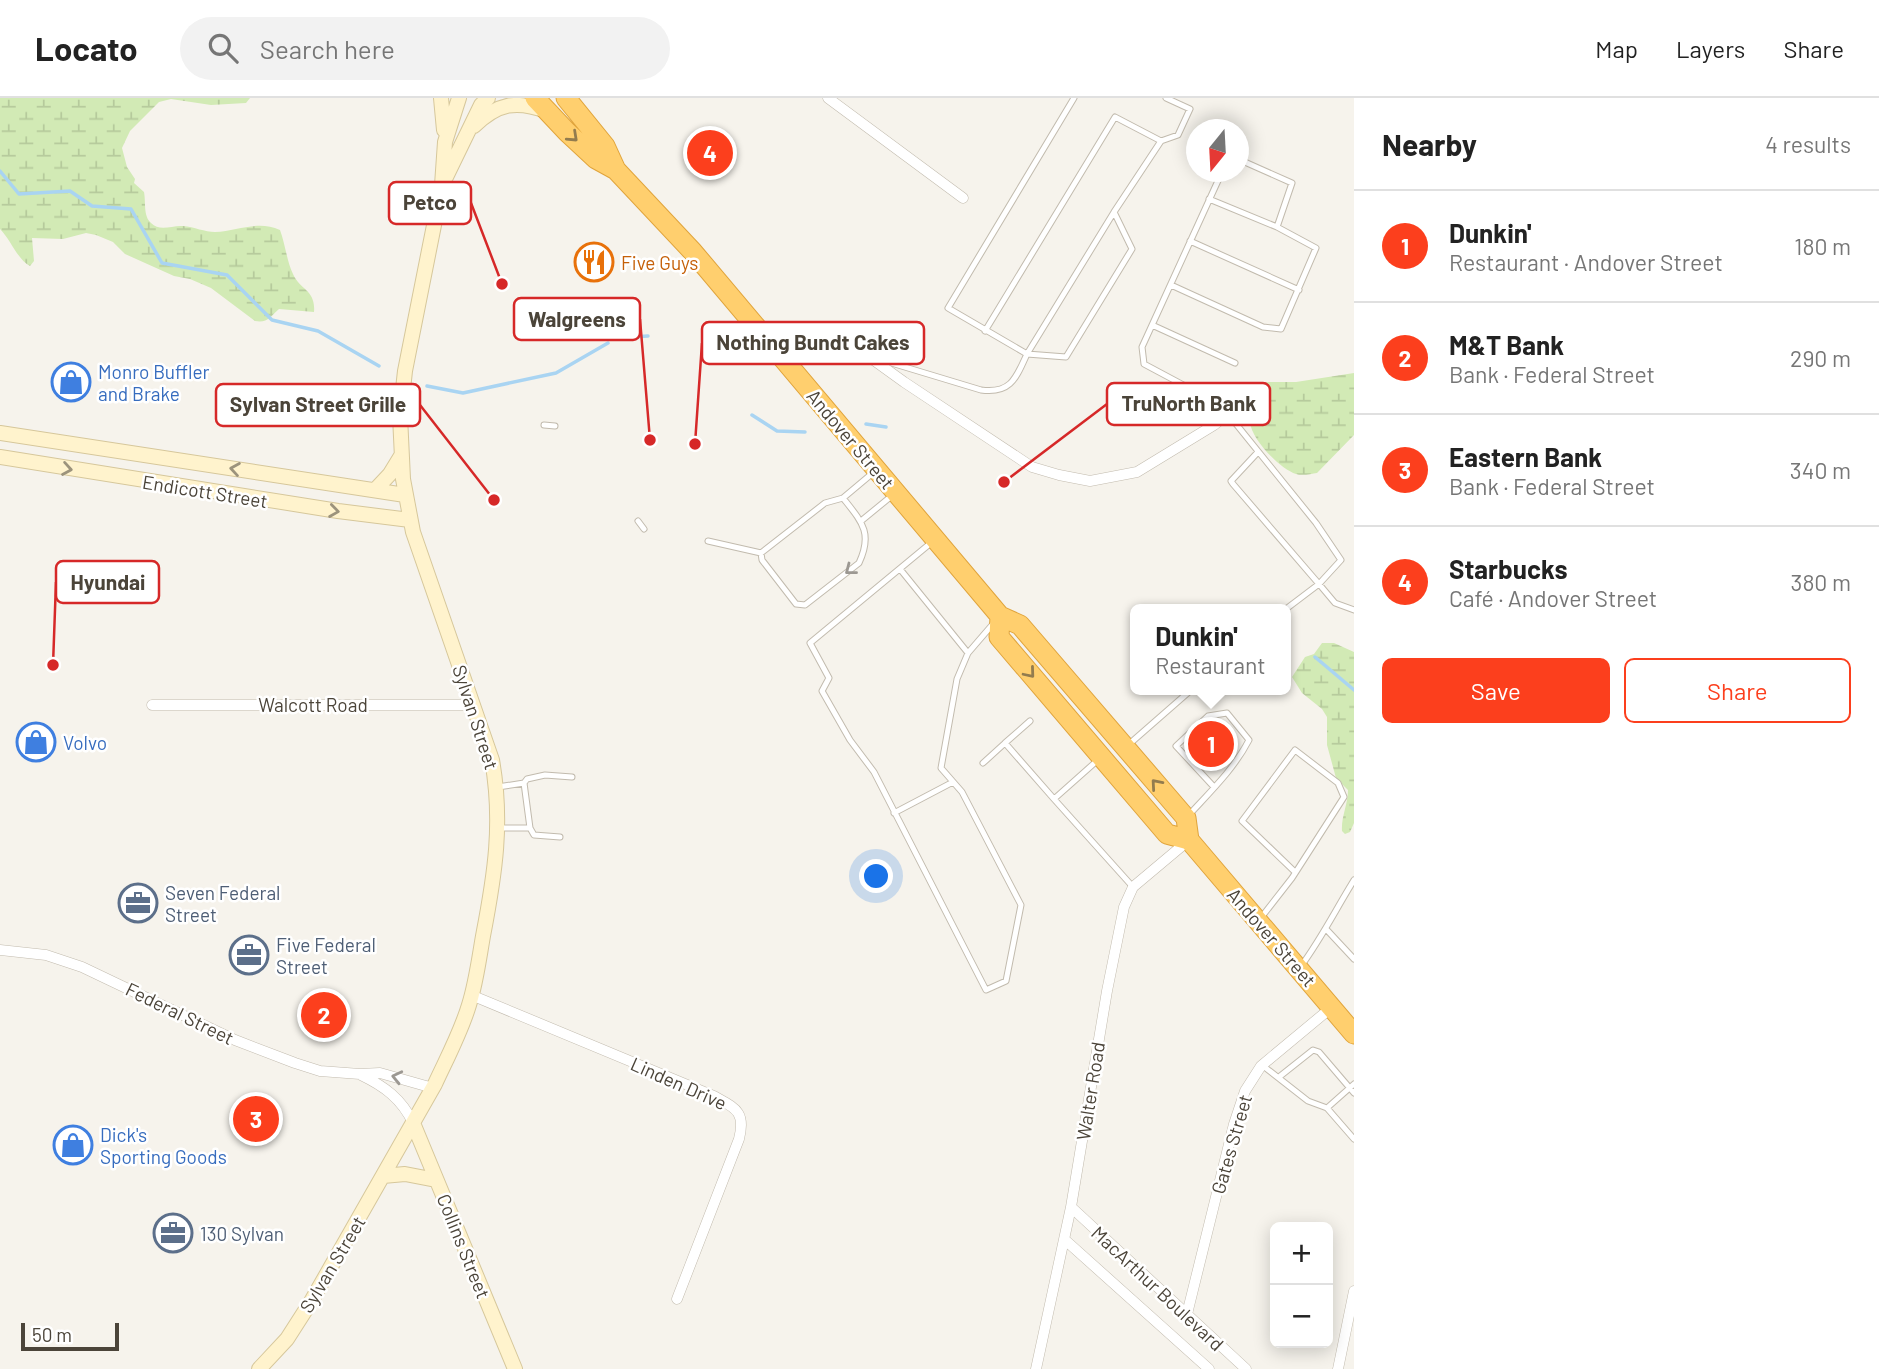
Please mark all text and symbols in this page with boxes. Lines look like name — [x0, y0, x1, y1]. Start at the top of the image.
search box — [180, 17, 670, 80]
text: Locato — [35, 28, 138, 68]
icon: search — [204, 29, 242, 67]
text: Search here — [260, 33, 395, 64]
text: Map — [1595, 34, 1638, 63]
text: Layers — [1676, 34, 1745, 63]
text: Share — [1783, 34, 1844, 63]
north arrow — [1186, 119, 1249, 182]
text: Nearby — [1382, 126, 1477, 162]
pin: 4 — [687, 127, 733, 179]
one-way arrow — [565, 129, 578, 142]
text: 4 results — [1765, 130, 1851, 158]
callout: Petco — [389, 182, 471, 224]
text: Petco — [403, 189, 457, 214]
text: Dunkin' — [1449, 217, 1531, 248]
text: 1 — [1401, 232, 1409, 260]
text: 180 m — [1794, 232, 1851, 260]
restaurant icon: Five Guys — [573, 241, 615, 283]
text: Restaurant · Andover Street — [1449, 248, 1723, 276]
place label: Five Guys — [621, 251, 698, 274]
callout: Walgreens — [514, 298, 640, 340]
text: Walgreens — [528, 306, 626, 331]
callout: Nothing Bundt Cakes — [702, 322, 924, 364]
text: Nothing Bundt Cakes — [716, 329, 910, 354]
text: M&T Bank — [1449, 329, 1564, 360]
text: 2 — [1399, 344, 1411, 372]
text: 290 m — [1790, 344, 1851, 372]
place label: Monro Buffler and Brake — [98, 360, 210, 405]
text: Bank · Federal Street — [1449, 360, 1655, 388]
shop icon: Monro Buffler and Brake — [50, 361, 92, 403]
callout: TruNorth Bank — [1107, 383, 1270, 425]
callout: Sylvan Street Grille — [216, 384, 420, 426]
street label: Andover Street — [803, 384, 899, 494]
text: TruNorth Bank — [1122, 390, 1256, 415]
text: Sylvan Street Grille — [230, 391, 406, 416]
text: Eastern Bank — [1449, 441, 1602, 472]
text: 3 — [1399, 456, 1411, 484]
text: 340 m — [1790, 456, 1851, 484]
one-way arrow — [61, 461, 73, 476]
one-way arrow — [229, 462, 241, 477]
street label: Endicott Street — [141, 470, 269, 512]
text: Bank · Federal Street — [1449, 472, 1655, 500]
one-way arrow — [328, 503, 339, 518]
text: Starbucks — [1449, 553, 1568, 584]
callout: Hyundai — [56, 561, 159, 603]
one-way arrow — [845, 562, 857, 575]
text: 4 — [1398, 568, 1412, 596]
text: 380 m — [1791, 568, 1851, 596]
text: Hyundai — [71, 569, 145, 594]
text: Café · Andover Street — [1449, 584, 1657, 612]
popup — [1130, 604, 1291, 695]
text: Dunkin' — [1155, 620, 1238, 651]
text: Restaurant — [1155, 651, 1266, 679]
button: Save — [1382, 658, 1610, 723]
button: Share — [1624, 658, 1851, 723]
street label: Sylvan Street — [448, 662, 504, 772]
one-way arrow — [1022, 665, 1034, 678]
street label: Walcott Road — [258, 693, 368, 716]
pin: 1 — [1188, 718, 1234, 770]
shop icon: Volvo — [15, 721, 57, 763]
place label: Volvo — [63, 731, 107, 754]
one-way arrow — [1152, 779, 1164, 792]
your location — [859, 859, 893, 893]
place label: Seven Federal Street — [165, 881, 280, 926]
office icon: Seven Federal Street — [117, 882, 159, 924]
street label: Andover Street — [1223, 883, 1321, 991]
place label: Five Federal Street — [276, 933, 376, 978]
office icon: Five Federal Street — [228, 934, 270, 976]
street label: Federal Street — [122, 977, 238, 1049]
pin: 2 — [301, 989, 347, 1041]
street label: Walter Road — [1071, 1040, 1109, 1142]
street label: Linden Drive — [627, 1052, 731, 1114]
one-way arrow — [391, 1071, 403, 1085]
street label: Gates Street — [1206, 1092, 1256, 1196]
pin: 3 — [233, 1093, 279, 1145]
place label: Dick's Sporting Goods — [100, 1123, 227, 1168]
shop icon: Dick's Sporting Goods — [52, 1124, 94, 1166]
street label: Collins Street — [433, 1190, 495, 1302]
street label: Sylvan Street — [294, 1211, 370, 1317]
office icon: 130 Sylvan — [152, 1212, 194, 1254]
street label: MacArthur Boulevard — [1087, 1221, 1229, 1355]
place label: 130 Sylvan — [200, 1222, 284, 1245]
map controls — [1270, 1222, 1333, 1348]
button: + — [1270, 1222, 1333, 1285]
button: − — [1270, 1285, 1333, 1348]
scale bar — [21, 1320, 119, 1352]
text: 50 m — [32, 1323, 72, 1346]

